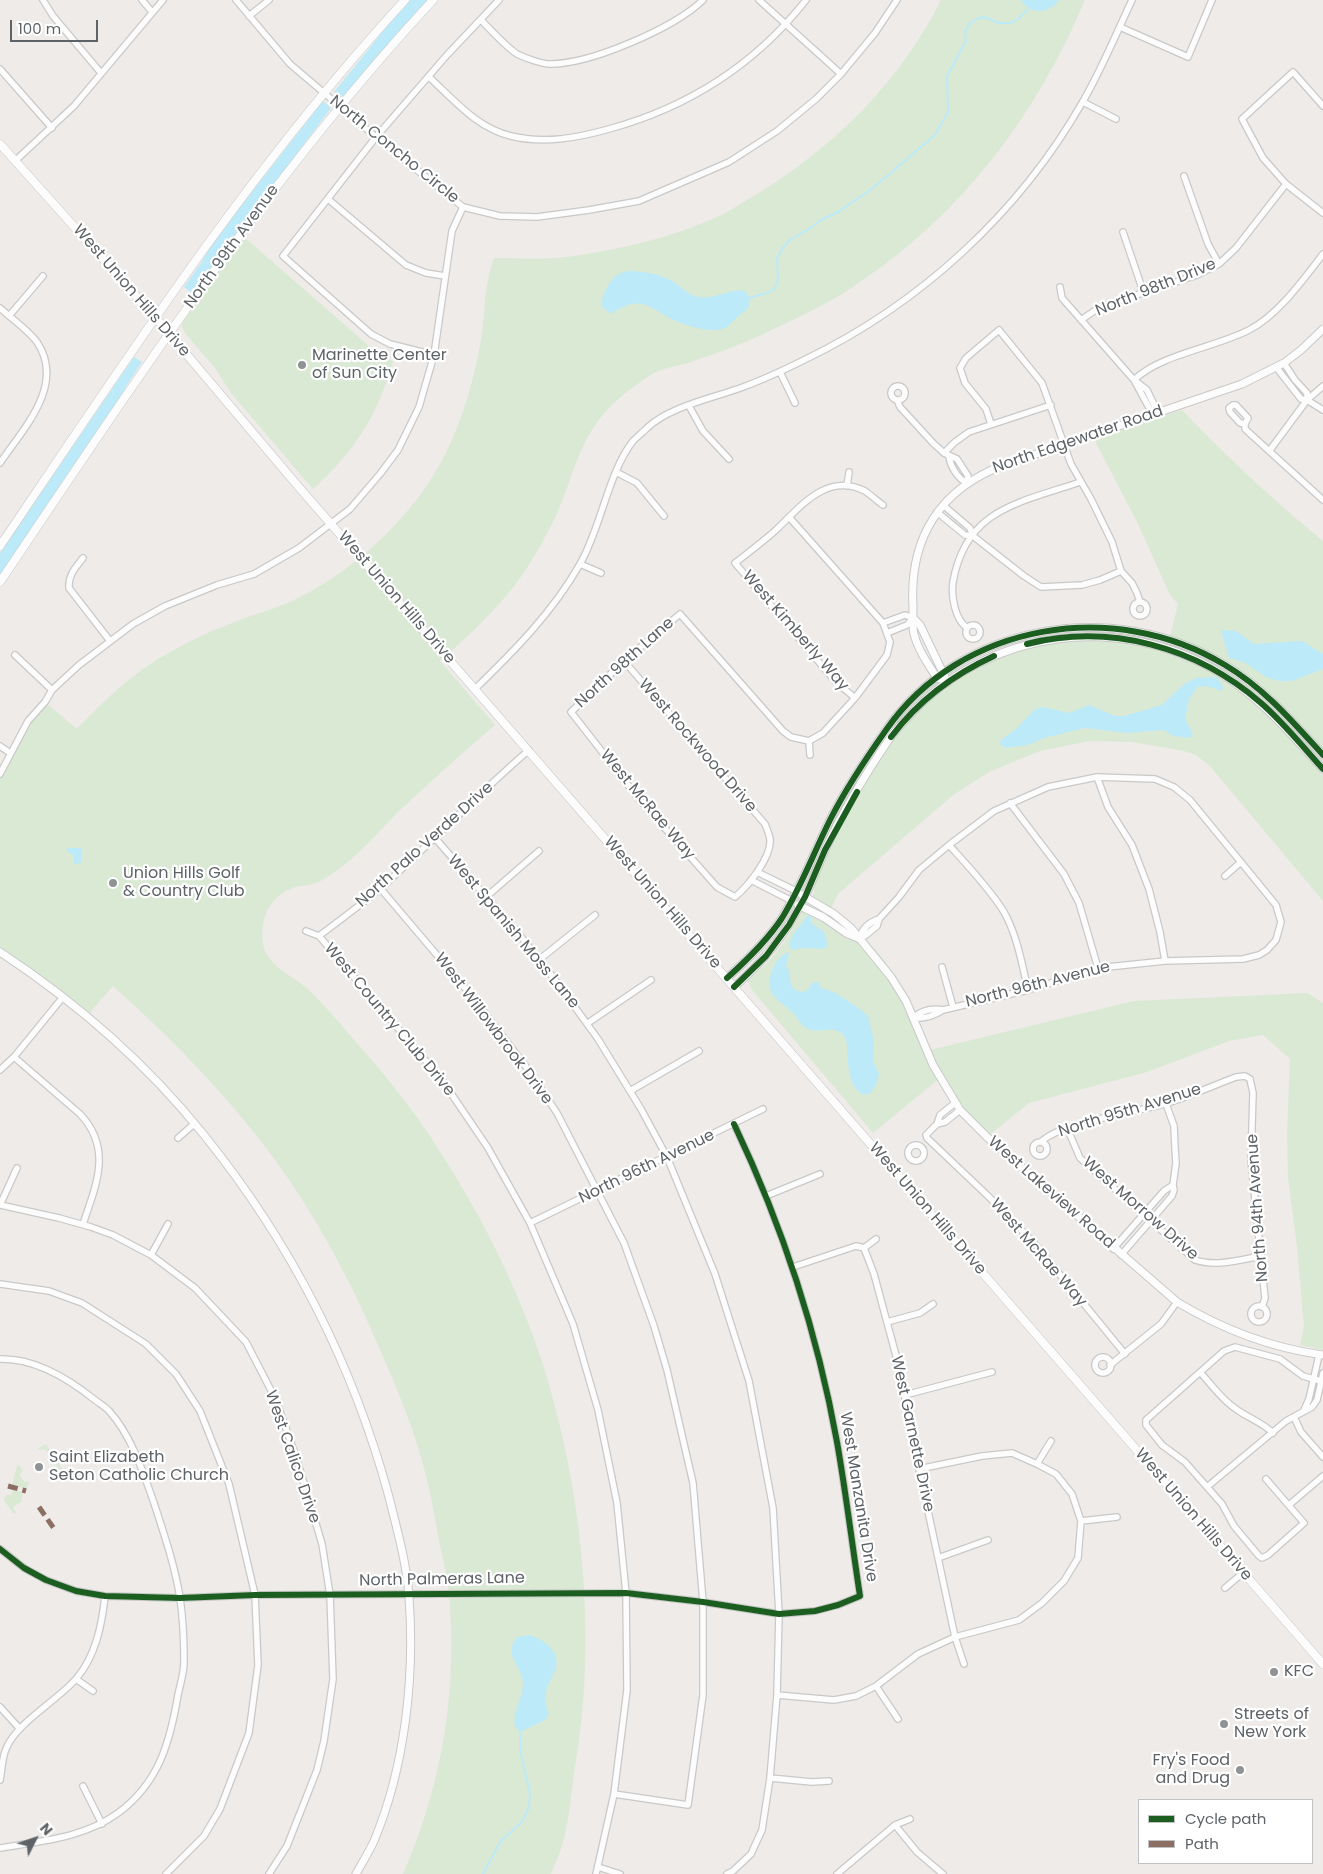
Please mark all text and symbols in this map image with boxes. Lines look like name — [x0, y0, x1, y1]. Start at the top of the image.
scale bar — [12, 10, 100, 42]
text: 100 m — [18, 18, 61, 39]
street label: North Concho Circle — [325, 92, 463, 208]
street label: North 99th Avenue — [181, 181, 283, 313]
street label: West Union Hills Drive — [68, 221, 194, 361]
street label: North 98th Drive — [1093, 255, 1219, 321]
place label: Marinette Center of Sun City — [312, 346, 447, 384]
marker: Marinette Center of Sun City — [296, 359, 308, 371]
street label: North Edgewater Road — [990, 402, 1166, 478]
street label: West Union Hills Drive — [333, 528, 459, 668]
street label: West Kimberly Way — [737, 567, 853, 695]
street label: North 98th Lane — [572, 614, 678, 712]
street label: West Rockwood Drive — [634, 675, 760, 817]
street label: West McRae Way — [595, 746, 699, 864]
street label: North Palo Verde Drive — [352, 778, 498, 912]
street label: West Union Hills Drive — [599, 833, 725, 973]
street label: West Spanish Moss Lane — [443, 851, 583, 1013]
place label: Union Hills Golf & Country Club — [123, 864, 245, 902]
marker: Union Hills Golf & Country Club — [107, 877, 119, 889]
street label: West Country Club Drive — [319, 940, 459, 1100]
street label: West Willowbrook Drive — [430, 949, 556, 1109]
street label: North 96th Avenue — [964, 958, 1112, 1012]
street label: North 95th Avenue — [1056, 1080, 1204, 1142]
street label: North 96th Avenue — [576, 1126, 718, 1208]
street label: West Lakeview Road — [984, 1133, 1118, 1253]
street label: North 94th Avenue — [1243, 1133, 1273, 1283]
street label: West Union Hills Drive — [864, 1139, 990, 1279]
street label: West Morrow Drive — [1078, 1153, 1202, 1265]
street label: West McRae Way — [986, 1195, 1090, 1311]
street label: West Garnette Drive — [886, 1354, 938, 1514]
street label: West Calico Drive — [260, 1388, 324, 1526]
street label: West Manzanita Drive — [835, 1411, 881, 1583]
street label: West Union Hills Drive — [1130, 1445, 1256, 1585]
place label: Saint Elizabeth Seton Catholic Church — [49, 1448, 229, 1486]
marker: Saint Elizabeth Seton Catholic Church — [33, 1461, 45, 1473]
street label: North Palmeras Lane — [359, 1569, 525, 1591]
place label: KFC — [1284, 1662, 1314, 1682]
marker: KFC — [1268, 1666, 1280, 1678]
place label: Streets of New York — [1234, 1705, 1309, 1743]
marker: Streets of New York — [1218, 1718, 1230, 1730]
place label: Fry's Food and Drug — [1152, 1751, 1230, 1789]
marker: Fry's Food and Drug — [1234, 1764, 1246, 1776]
legend — [1138, 1799, 1313, 1864]
text: Cycle path — [1185, 1808, 1266, 1829]
north arrow — [10, 1814, 60, 1864]
text: N — [35, 1819, 57, 1840]
text: Path — [1185, 1833, 1219, 1854]

